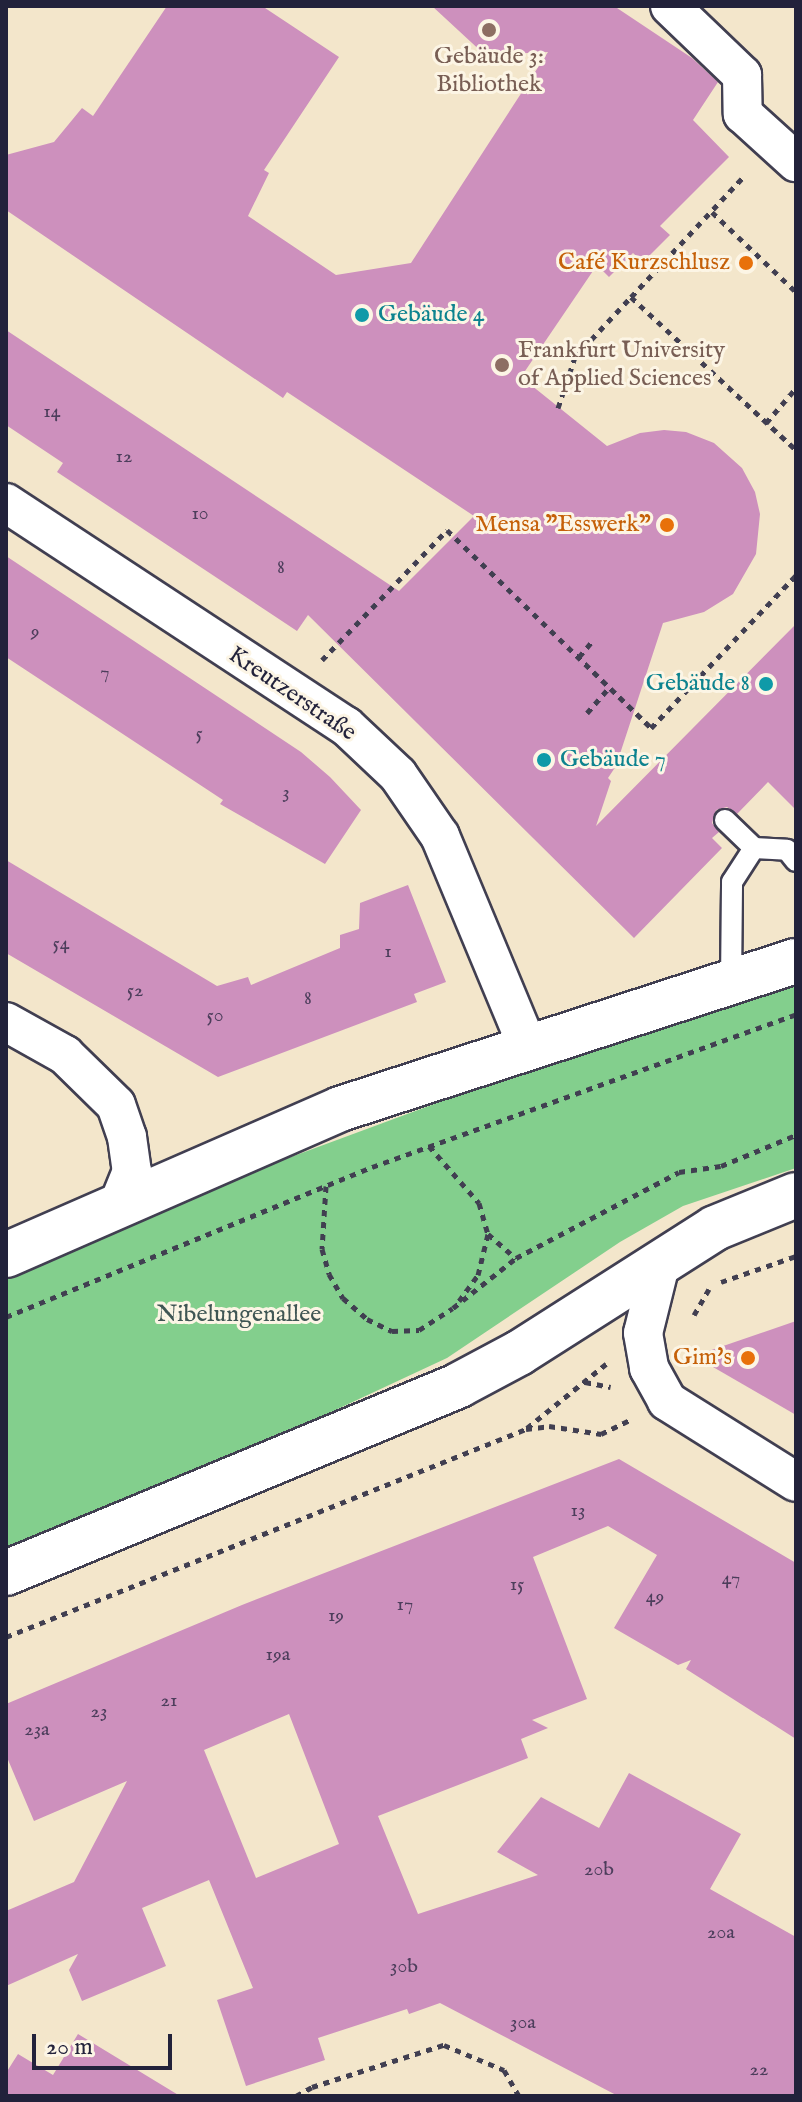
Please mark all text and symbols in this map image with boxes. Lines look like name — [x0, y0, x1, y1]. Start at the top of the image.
marker: Gebäude 3: Bibliothek — [480, 21, 498, 39]
place label: Gebäude 3: Bibliothek — [434, 43, 544, 99]
place label: Café Kurzschlusz — [558, 249, 730, 277]
marker: Café Kurzschlusz — [737, 254, 755, 272]
place label: Gebäude 4 — [378, 301, 485, 329]
marker: Gebäude 4 — [353, 306, 371, 324]
place label: Frankfurt University of Applied Sciences — [518, 337, 725, 393]
marker: Frankfurt University of Applied Sciences — [493, 356, 511, 374]
house number: 14 — [43, 399, 61, 423]
house number: 12 — [116, 444, 132, 468]
house number: 10 — [191, 501, 209, 525]
place label: Mensa "Esswerk" — [475, 511, 651, 539]
marker: Mensa "Esswerk" — [658, 516, 676, 534]
house number: 8 — [277, 555, 285, 579]
house number: 9 — [31, 619, 39, 643]
street label: Kreutzerstraße — [223, 641, 361, 747]
house number: 7 — [100, 660, 110, 684]
place label: Gebäude 8 — [646, 670, 750, 698]
marker: Gebäude 8 — [757, 675, 775, 693]
house number: 5 — [195, 721, 203, 745]
place label: Gebäude 7 — [560, 746, 666, 774]
marker: Gebäude 7 — [535, 751, 553, 769]
house number: 3 — [282, 780, 290, 804]
house number: 54 — [53, 931, 69, 955]
house number: 1 — [384, 939, 392, 963]
house number: 52 — [127, 978, 143, 1002]
house number: 8 — [304, 986, 312, 1010]
house number: 50 — [207, 1003, 223, 1027]
park label: Nibelungenallee — [157, 1301, 321, 1329]
place label: Gim's — [673, 1344, 732, 1372]
marker: Gim's — [739, 1349, 757, 1367]
house number: 13 — [571, 1498, 585, 1522]
house number: 47 — [722, 1566, 740, 1590]
house number: 15 — [510, 1572, 524, 1596]
house number: 49 — [646, 1584, 664, 1608]
house number: 17 — [397, 1592, 413, 1616]
house number: 19 — [328, 1603, 344, 1627]
house number: 19a — [266, 1642, 290, 1666]
house number: 21 — [161, 1688, 177, 1712]
house number: 23 — [91, 1699, 107, 1723]
house number: 23a — [24, 1717, 50, 1741]
house number: 20b — [584, 1857, 614, 1881]
house number: 20a — [707, 1920, 735, 1944]
house number: 30b — [390, 1954, 418, 1978]
house number: 30a — [510, 2010, 536, 2034]
scale bar — [36, 2018, 176, 2068]
text: 20 m — [46, 2032, 93, 2063]
house number: 22 — [750, 2057, 768, 2081]

